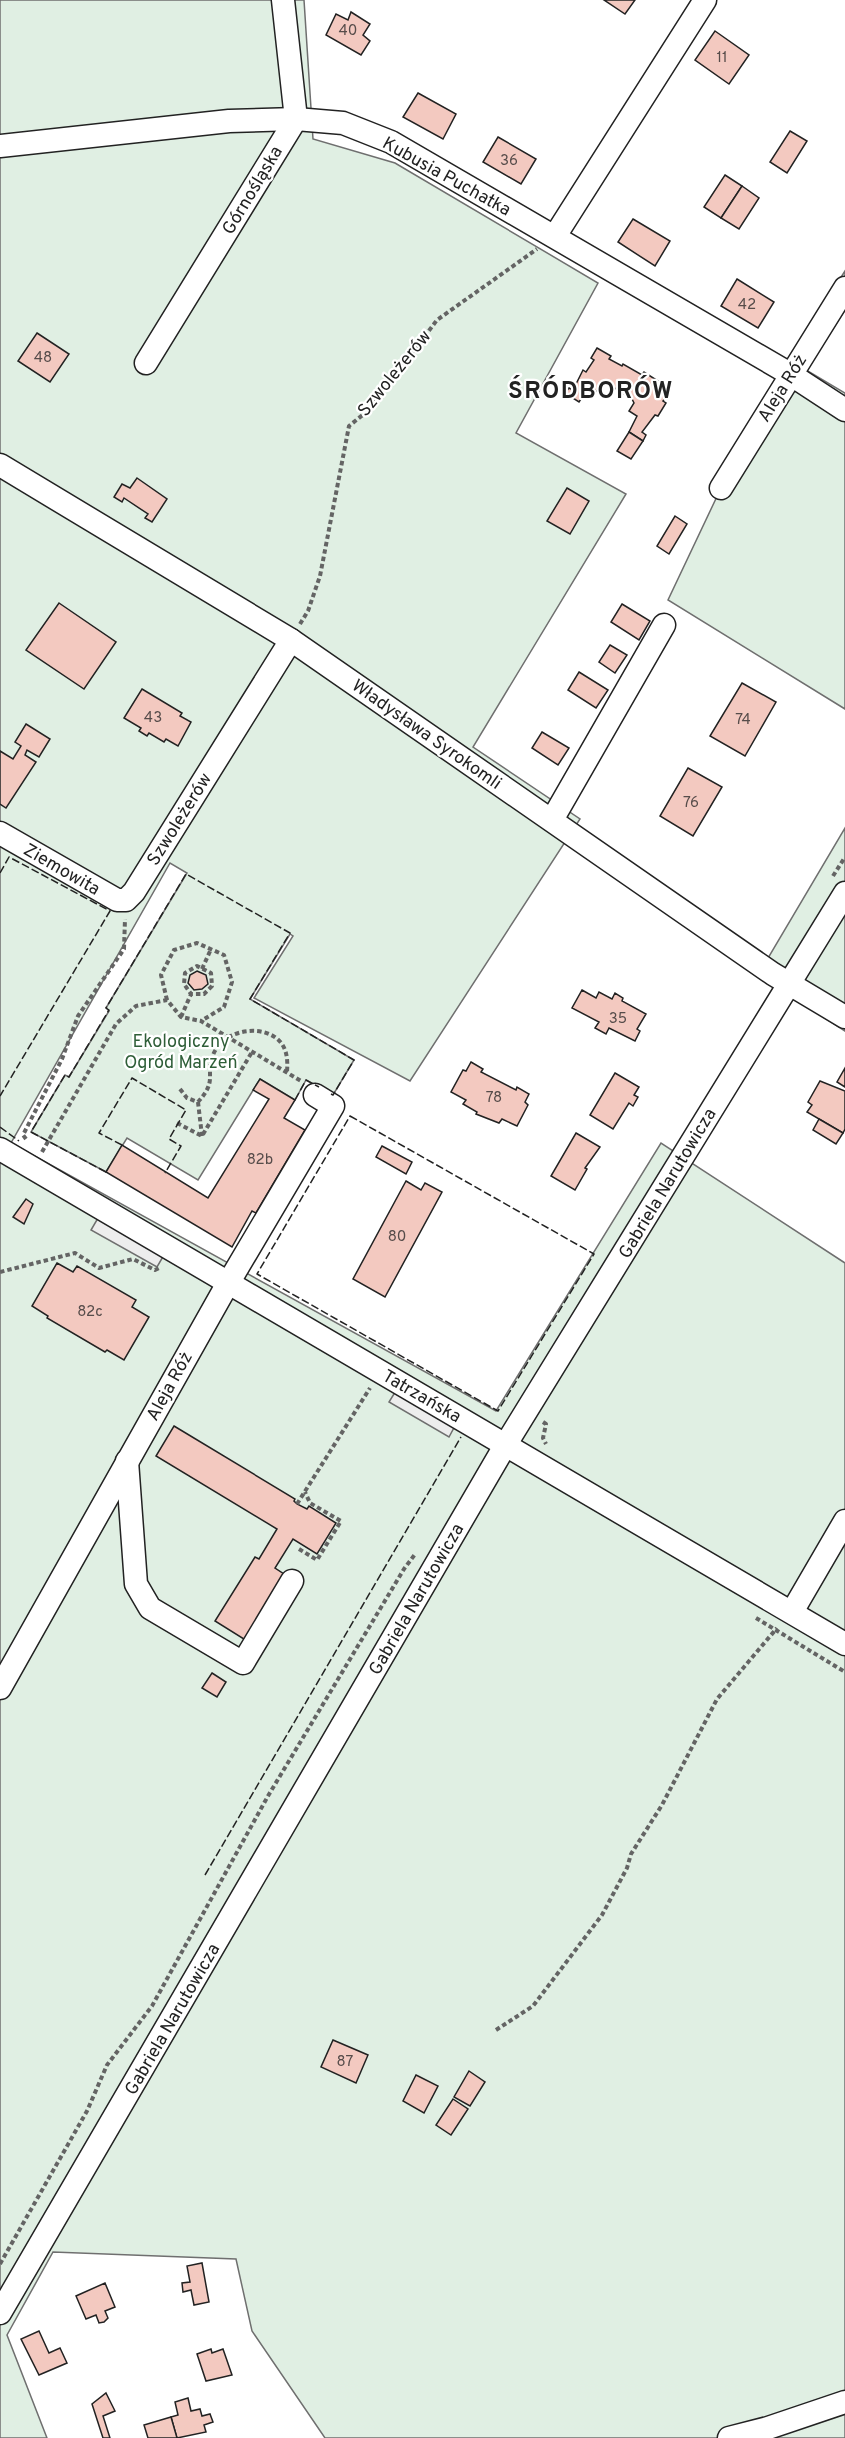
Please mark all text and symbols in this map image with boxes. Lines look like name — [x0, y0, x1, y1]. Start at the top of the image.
house number: 40 — [339, 22, 357, 41]
house number: 11 — [716, 49, 728, 68]
street label: Kubusia Puchatka — [378, 132, 515, 222]
street label: Górnośląska — [218, 142, 289, 239]
house number: 36 — [500, 152, 518, 171]
house number: 42 — [738, 296, 756, 315]
street label: Szwoleżerów — [353, 326, 437, 422]
house number: 48 — [34, 349, 52, 368]
street label: Aleja Róż — [754, 351, 813, 427]
district label: ŚRÓDBORÓW — [508, 375, 674, 407]
street label: Władysława Syrokomli — [347, 675, 506, 796]
house number: 43 — [144, 709, 162, 728]
house number: 74 — [735, 711, 751, 730]
street label: Szwoleżerów — [143, 769, 218, 870]
house number: 76 — [683, 794, 699, 813]
street label: Ziemowita — [19, 839, 104, 902]
house number: 35 — [609, 1010, 627, 1029]
park label: Ekologiczny Ogród Marzeń — [124, 1031, 238, 1075]
house number: 78 — [486, 1089, 502, 1108]
street label: Gabriela Narutowicza — [614, 1104, 722, 1263]
house number: 82b — [247, 1151, 273, 1170]
house number: 80 — [388, 1228, 406, 1247]
house number: 82c — [77, 1303, 103, 1322]
street label: Aleja Róż — [142, 1348, 199, 1425]
street label: Tatrzańska — [378, 1365, 465, 1429]
street label: Gabriela Narutowicza — [364, 1520, 470, 1680]
street label: Gabriela Narutowicza — [120, 1940, 226, 2100]
house number: 87 — [337, 2053, 354, 2072]

